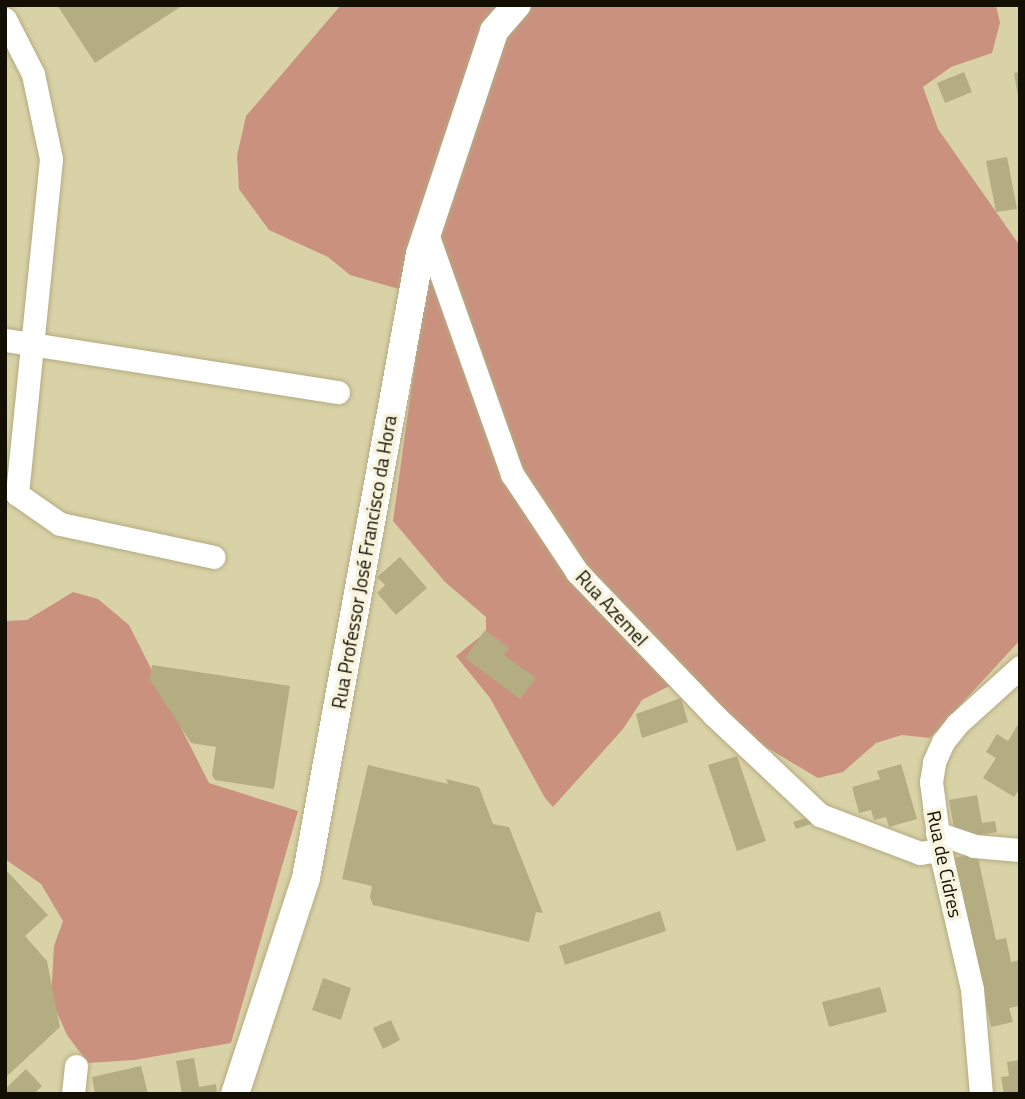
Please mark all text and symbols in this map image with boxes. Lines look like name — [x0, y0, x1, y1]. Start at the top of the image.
street label: Rua Professor José Francisco da Hora — [327, 414, 401, 710]
street label: Rua Azemel — [571, 566, 653, 650]
street label: Rua de Cidres — [923, 809, 967, 919]

